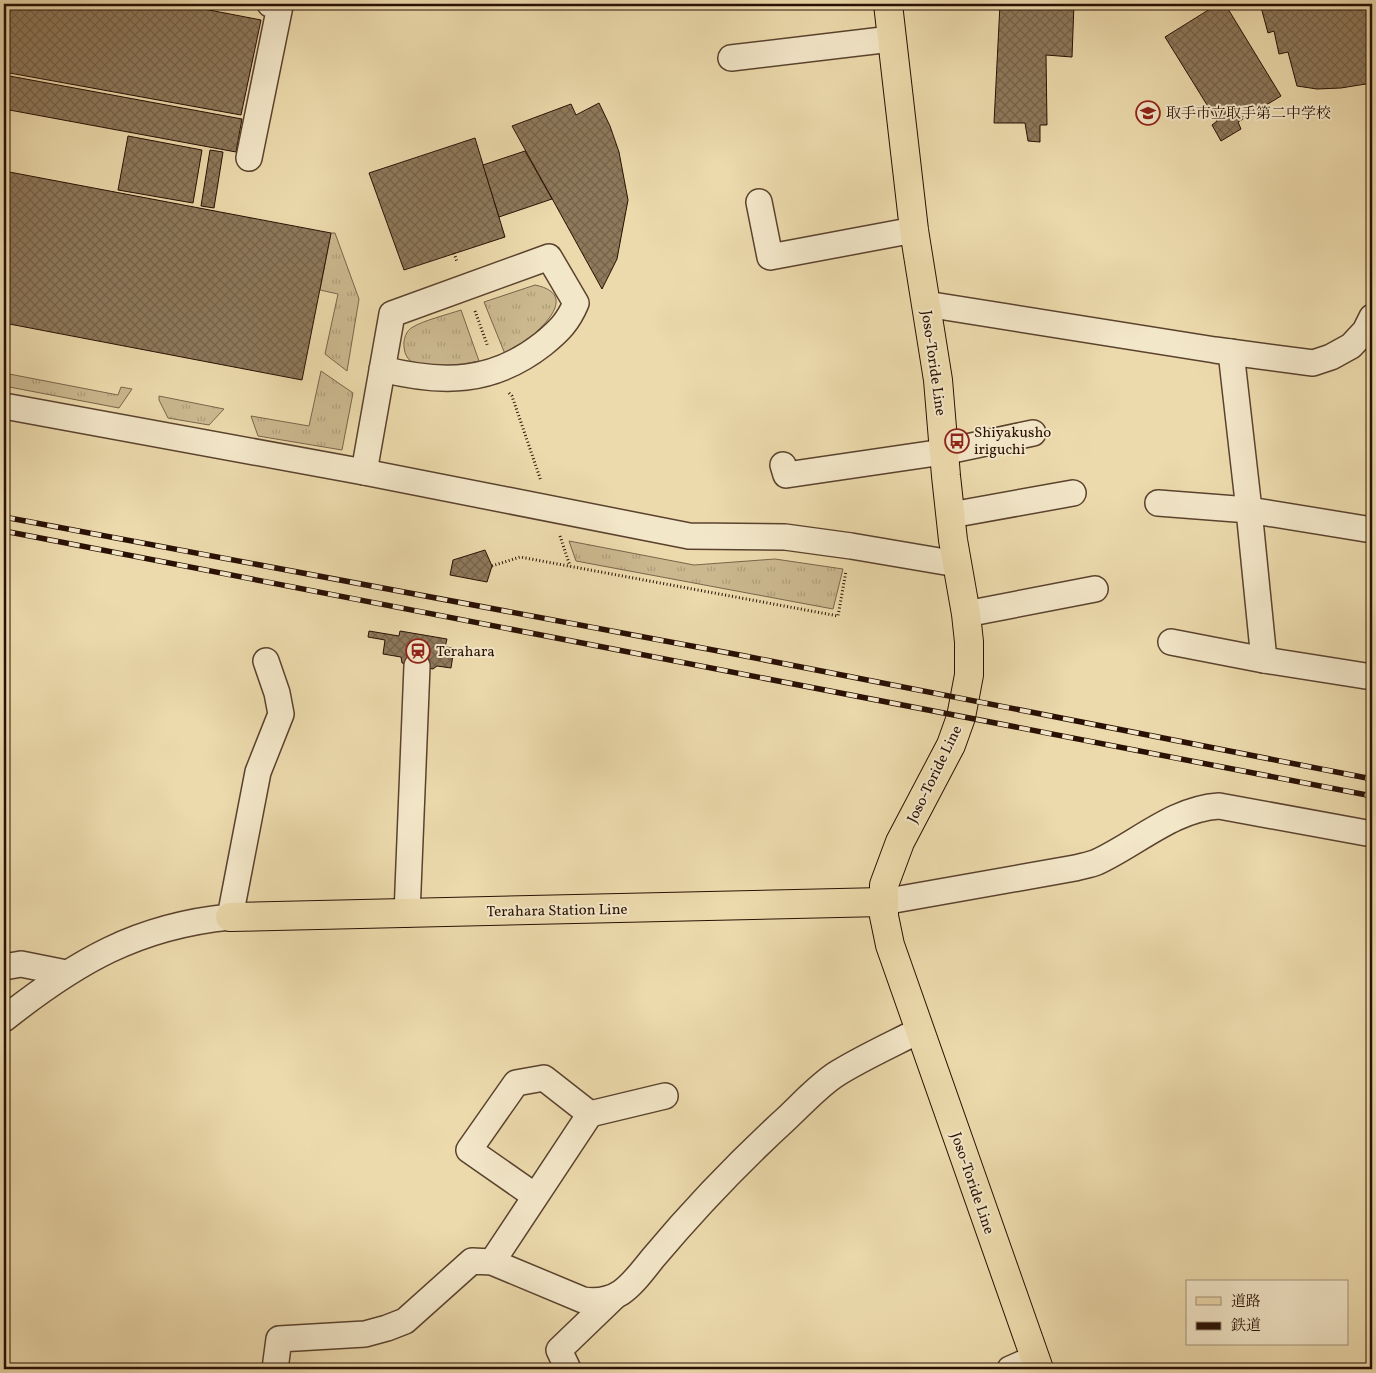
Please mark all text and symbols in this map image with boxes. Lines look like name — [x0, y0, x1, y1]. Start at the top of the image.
school or university icon: 取手市立取手第二中学校 — [1135, 100, 1161, 126]
place label: 取手市立取手第二中学校 — [1166, 104, 1331, 125]
street label: Joso-Toride Line — [915, 309, 950, 417]
place label: Shiyakusho iriguchi — [974, 423, 1051, 461]
bus stop icon: Shiyakusho iriguchi — [944, 428, 970, 454]
station icon: Terahara — [405, 638, 431, 664]
place label: Terahara — [436, 642, 495, 663]
street label: Joso-Toride Line — [903, 722, 968, 827]
street label: Terahara Station Line — [486, 900, 628, 923]
street label: Joso-Toride Line — [944, 1130, 999, 1237]
legend — [1186, 1280, 1348, 1346]
text: 道路 — [1231, 1292, 1261, 1313]
text: 鉄道 — [1231, 1316, 1261, 1337]

